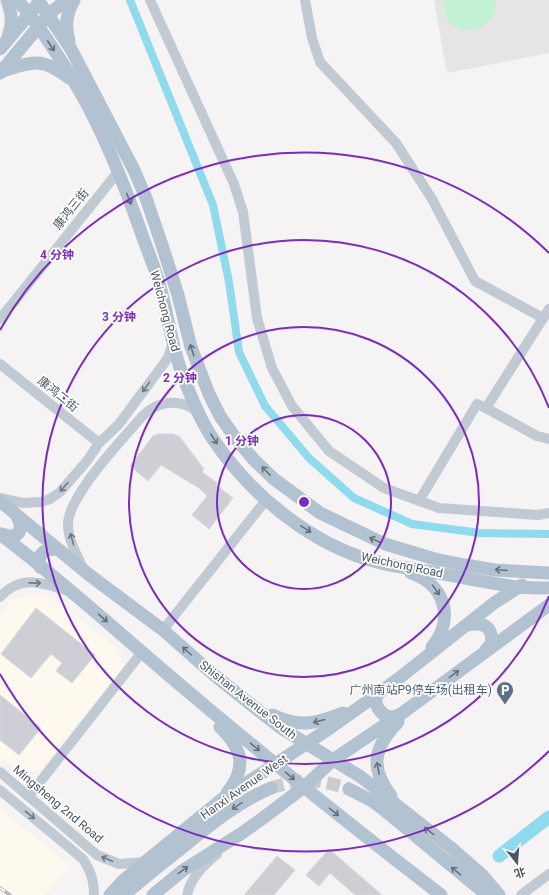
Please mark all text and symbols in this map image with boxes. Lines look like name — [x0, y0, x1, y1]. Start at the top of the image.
one-way arrow — [47, 40, 55, 51]
street label: 康鸿三街 — [50, 186, 92, 232]
one-way arrow — [125, 192, 133, 204]
text: 4 分钟 — [40, 248, 74, 262]
street label: Weichong Road — [147, 269, 183, 353]
text: 3 分钟 — [102, 310, 136, 324]
one-way arrow — [188, 344, 196, 356]
text: 2 分钟 — [163, 371, 197, 385]
street label: 康鸿二街 — [35, 373, 81, 415]
one-way arrow — [142, 381, 151, 392]
one-way arrow — [210, 433, 218, 444]
text: 1 分钟 — [225, 434, 259, 448]
one-way arrow — [261, 466, 271, 476]
one-way arrow — [59, 482, 69, 492]
centre of rings — [297, 495, 311, 509]
one-way arrow — [300, 526, 312, 534]
one-way arrow — [67, 533, 75, 546]
one-way arrow — [370, 536, 382, 543]
street label: Weichong Road — [360, 549, 444, 581]
one-way arrow — [495, 567, 508, 574]
one-way arrow — [28, 579, 41, 587]
one-way arrow — [432, 584, 440, 595]
one-way arrow — [97, 613, 107, 622]
one-way arrow — [182, 647, 192, 656]
street label: Shishan Avenue South — [197, 658, 299, 742]
one-way arrow — [448, 670, 459, 678]
parking icon: 广州南站P9停车场(出租车) — [495, 680, 515, 705]
place label: 广州南站P9停车场(出租车) — [349, 683, 492, 697]
one-way arrow — [313, 718, 326, 725]
one-way arrow — [250, 743, 261, 751]
street label: Hanxi Avenue West — [198, 752, 290, 822]
street label: Mingsheng 2nd Road — [10, 762, 106, 846]
one-way arrow — [374, 762, 382, 775]
one-way arrow — [285, 771, 295, 780]
one-way arrow — [232, 802, 243, 810]
one-way arrow — [329, 807, 340, 816]
one-way arrow — [25, 810, 36, 819]
one-way arrow — [424, 826, 435, 835]
north arrow — [497, 843, 537, 883]
one-way arrow — [101, 855, 113, 862]
text: 北 — [513, 864, 527, 880]
one-way arrow — [178, 866, 189, 874]
one-way arrow — [451, 866, 462, 875]

